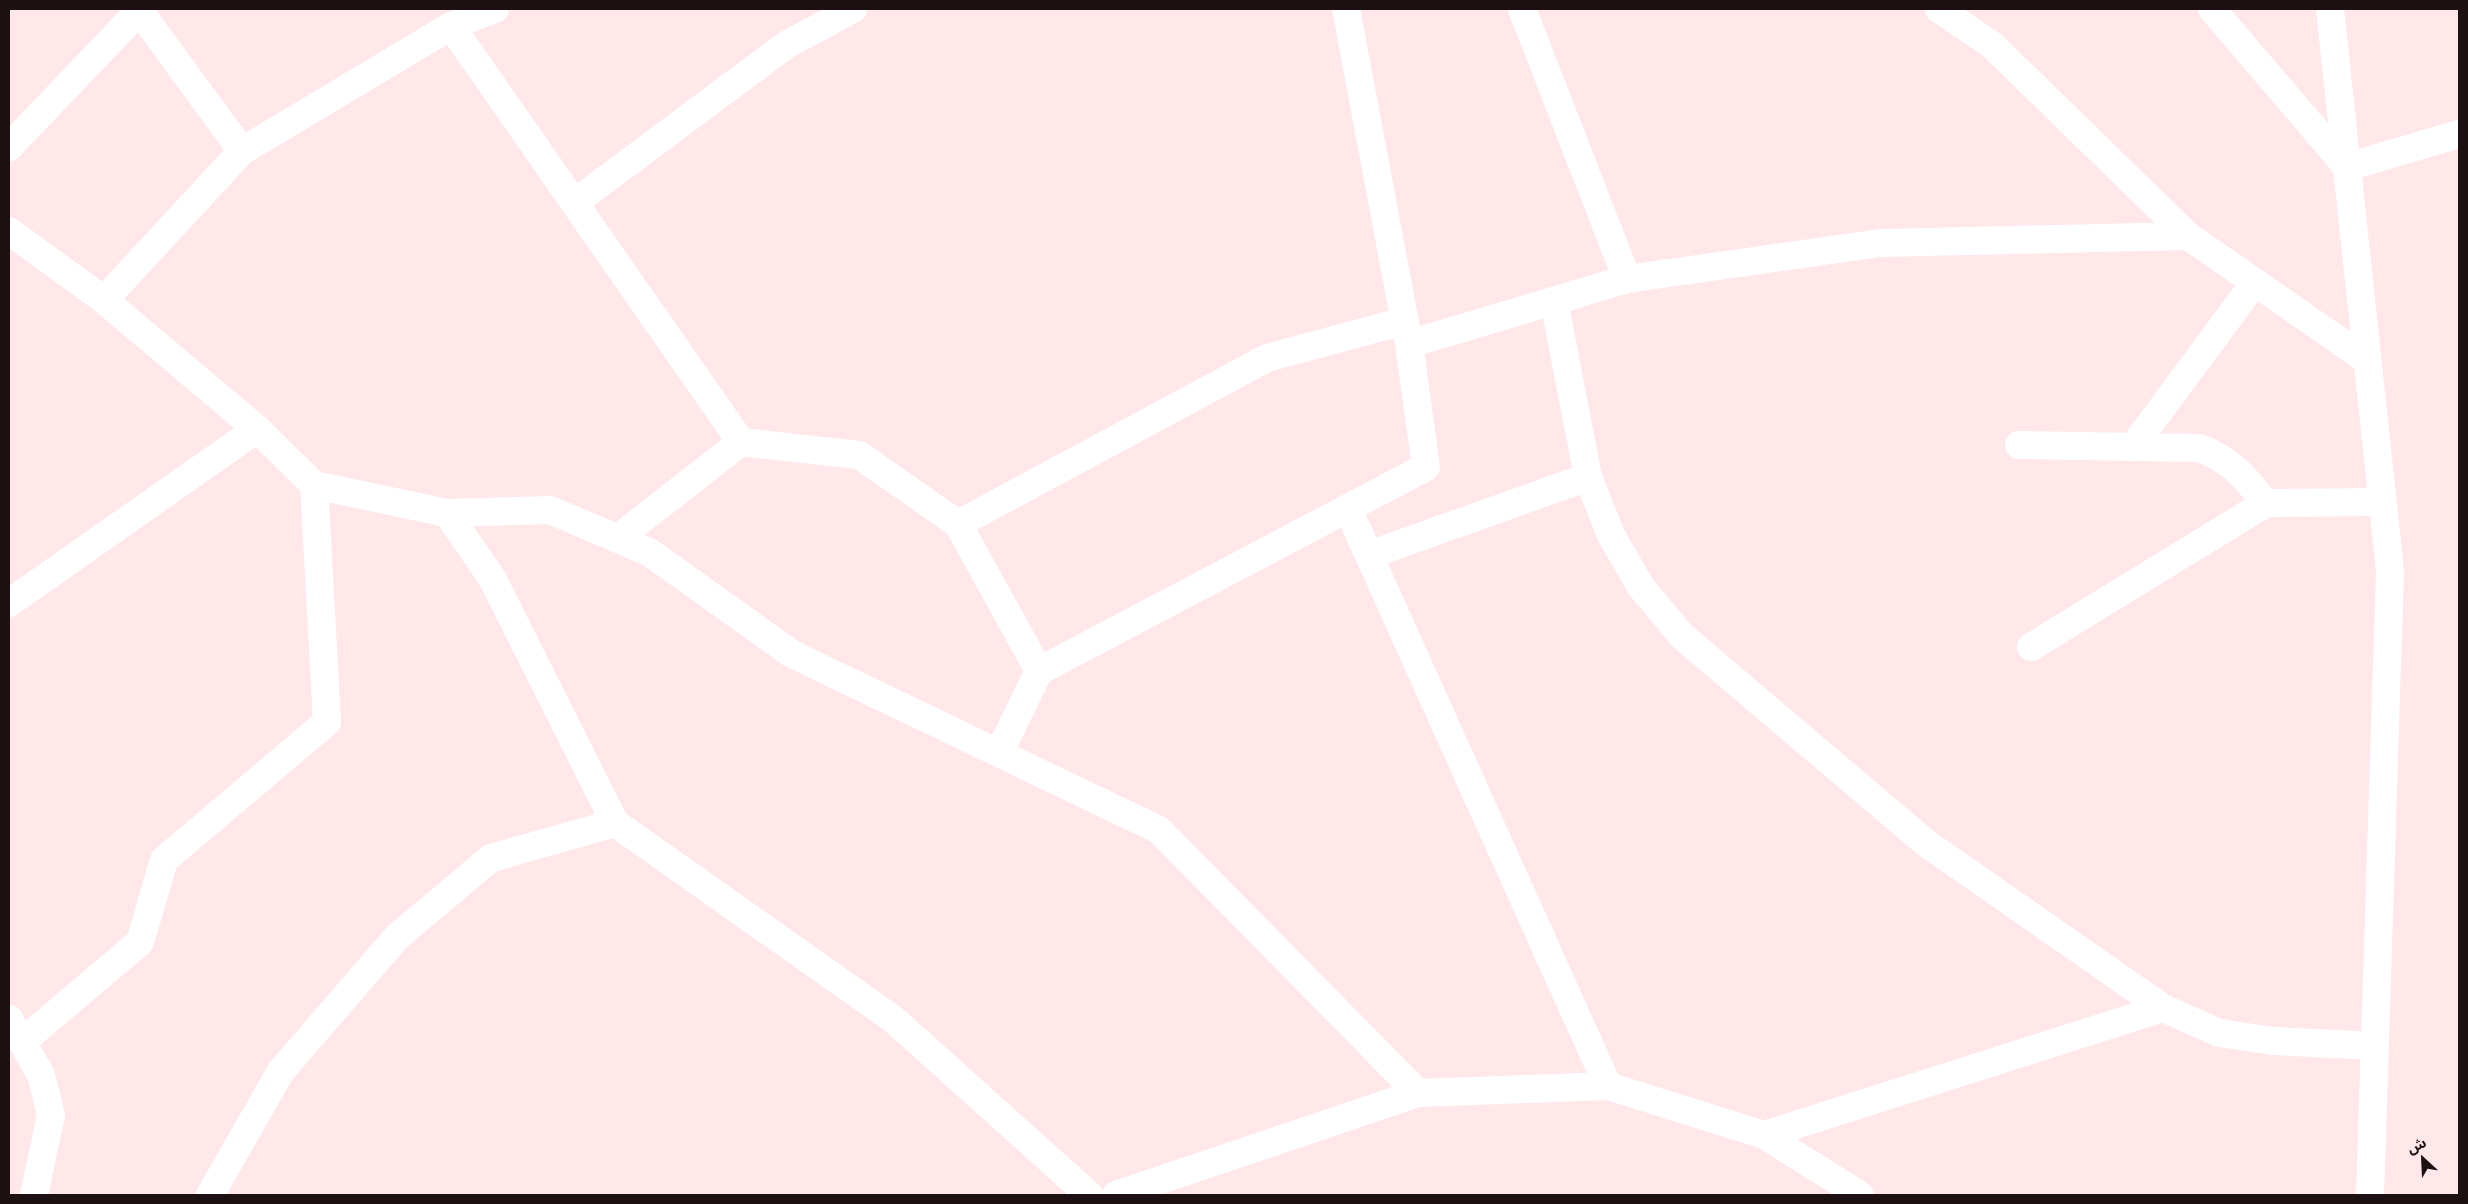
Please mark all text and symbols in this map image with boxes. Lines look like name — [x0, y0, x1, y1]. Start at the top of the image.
text: ش — [2404, 1132, 2430, 1159]
north arrow — [2398, 1134, 2448, 1184]

